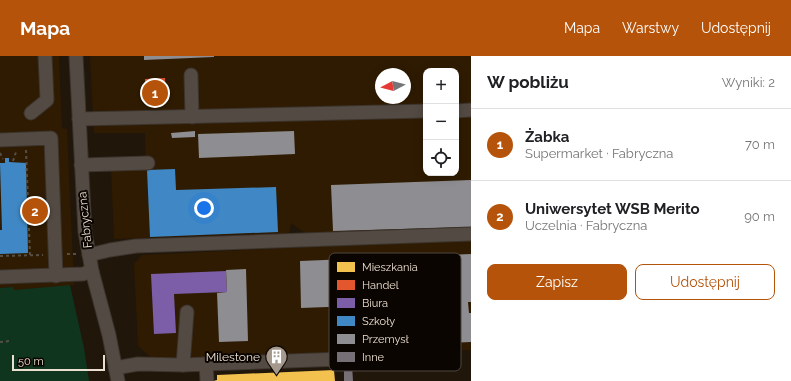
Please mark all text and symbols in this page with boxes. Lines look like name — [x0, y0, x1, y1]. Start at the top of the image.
text: Mapa — [20, 17, 70, 39]
text: Mapa — [564, 20, 600, 36]
text: Warstwy — [622, 20, 679, 36]
text: Udostępnij — [701, 20, 771, 36]
north arrow — [375, 68, 411, 104]
map controls — [423, 68, 459, 176]
button: + — [423, 68, 459, 104]
text: W pobliżu — [487, 72, 569, 92]
text: Wyniki: 2 — [722, 75, 775, 90]
pin: 1 — [142, 78, 168, 108]
button: − — [423, 104, 459, 140]
text: Żabka — [525, 128, 569, 146]
text: 1 — [497, 137, 503, 152]
text: 70 m — [745, 137, 775, 152]
button: locate — [423, 140, 459, 176]
text: Supermarket · Fabryczna — [525, 146, 673, 161]
street label: Fabryczna — [75, 191, 95, 249]
pin: 2 — [22, 196, 48, 226]
your location — [194, 198, 214, 218]
text: Uniwersytet WSB Merito — [525, 200, 700, 218]
text: 2 — [496, 209, 504, 224]
text: 90 m — [744, 209, 775, 224]
text: Uczelnia · Fabryczna — [525, 218, 647, 233]
legend — [329, 253, 461, 371]
text: Mieszkania — [362, 261, 418, 274]
button: Zapisz — [487, 264, 627, 300]
button: Udostępnij — [635, 264, 775, 300]
text: Handel — [362, 279, 399, 292]
text: Biura — [362, 297, 388, 310]
text: Szkoły — [362, 315, 395, 328]
text: Przemysł — [362, 333, 410, 346]
building icon: Milestone — [263, 344, 289, 377]
place label: Milestone — [206, 350, 260, 364]
text: Inne — [362, 351, 385, 364]
scale bar — [12, 353, 105, 372]
text: 50 m — [18, 355, 44, 368]

